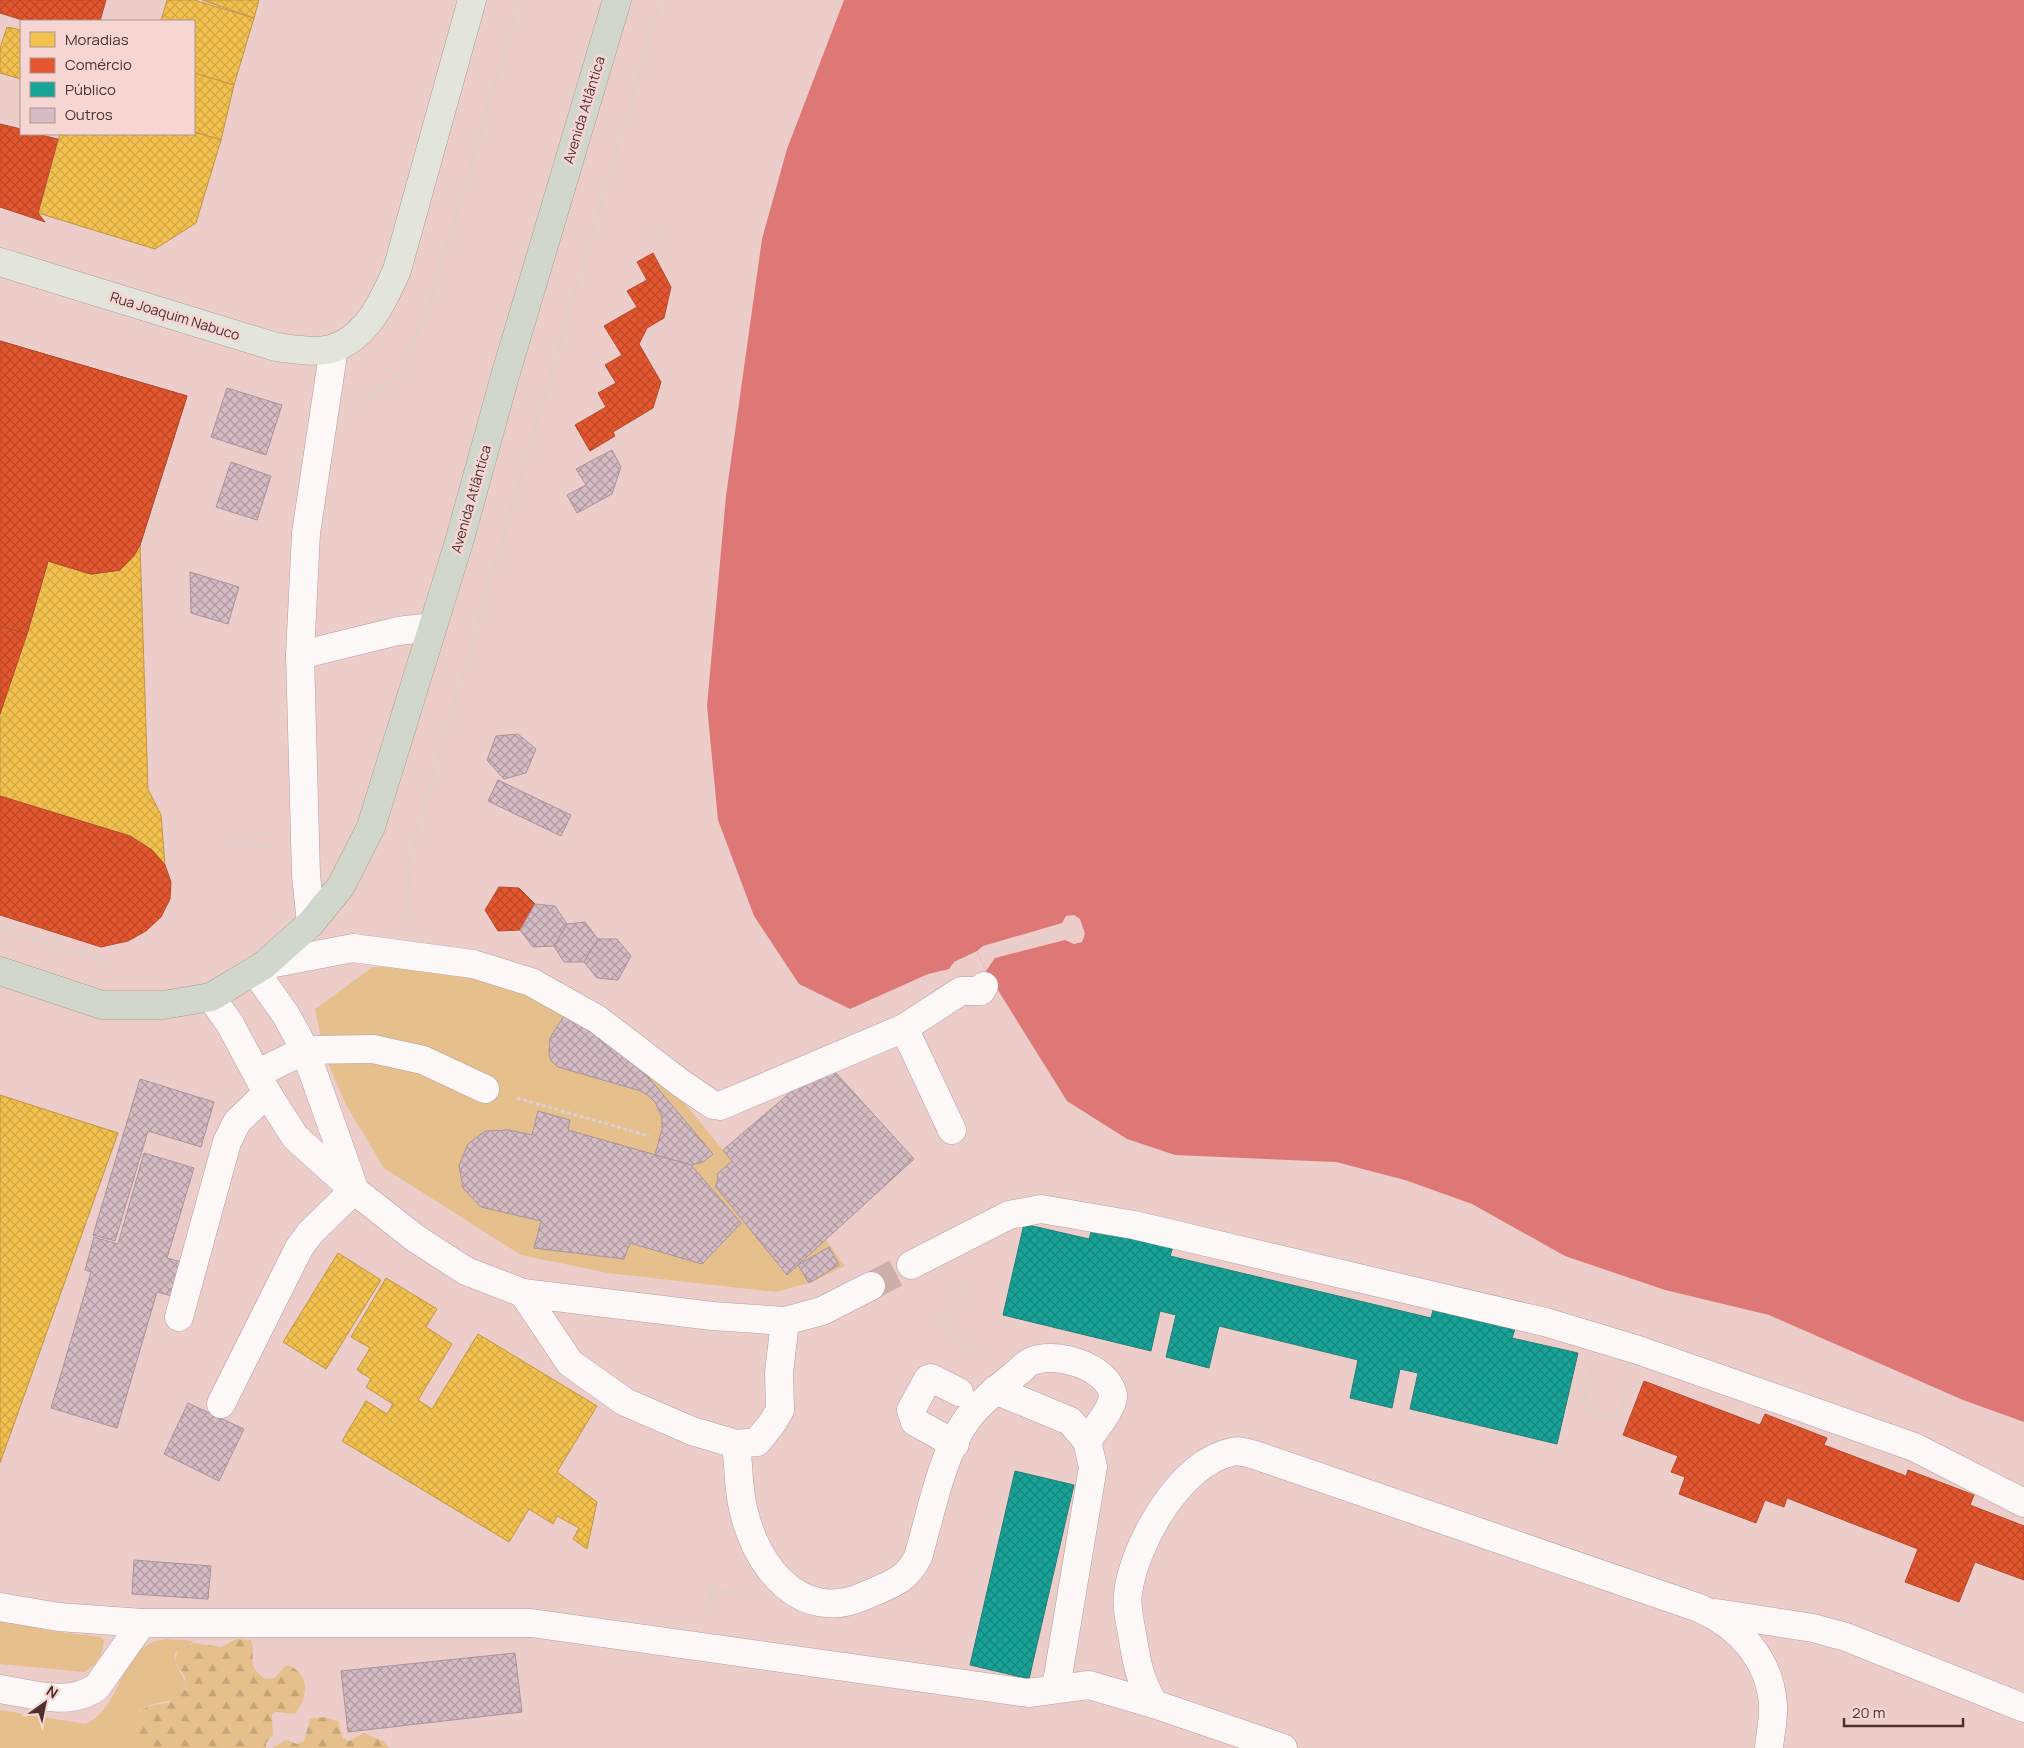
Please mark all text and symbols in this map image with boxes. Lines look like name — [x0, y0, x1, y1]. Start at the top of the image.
legend — [20, 20, 195, 135]
text: Moradias — [65, 29, 129, 50]
text: Comércio — [65, 54, 132, 75]
street label: Avenida Atlântica — [558, 54, 609, 166]
text: Público — [65, 79, 116, 100]
text: Outros — [65, 104, 113, 125]
street label: Rua Joaquim Nabuco — [108, 287, 242, 344]
street label: Avenida Atlântica — [446, 443, 495, 555]
north arrow — [20, 1678, 70, 1728]
text: N — [43, 1681, 62, 1702]
scale bar — [1844, 1696, 1963, 1728]
text: 20 m — [1852, 1702, 1885, 1723]

